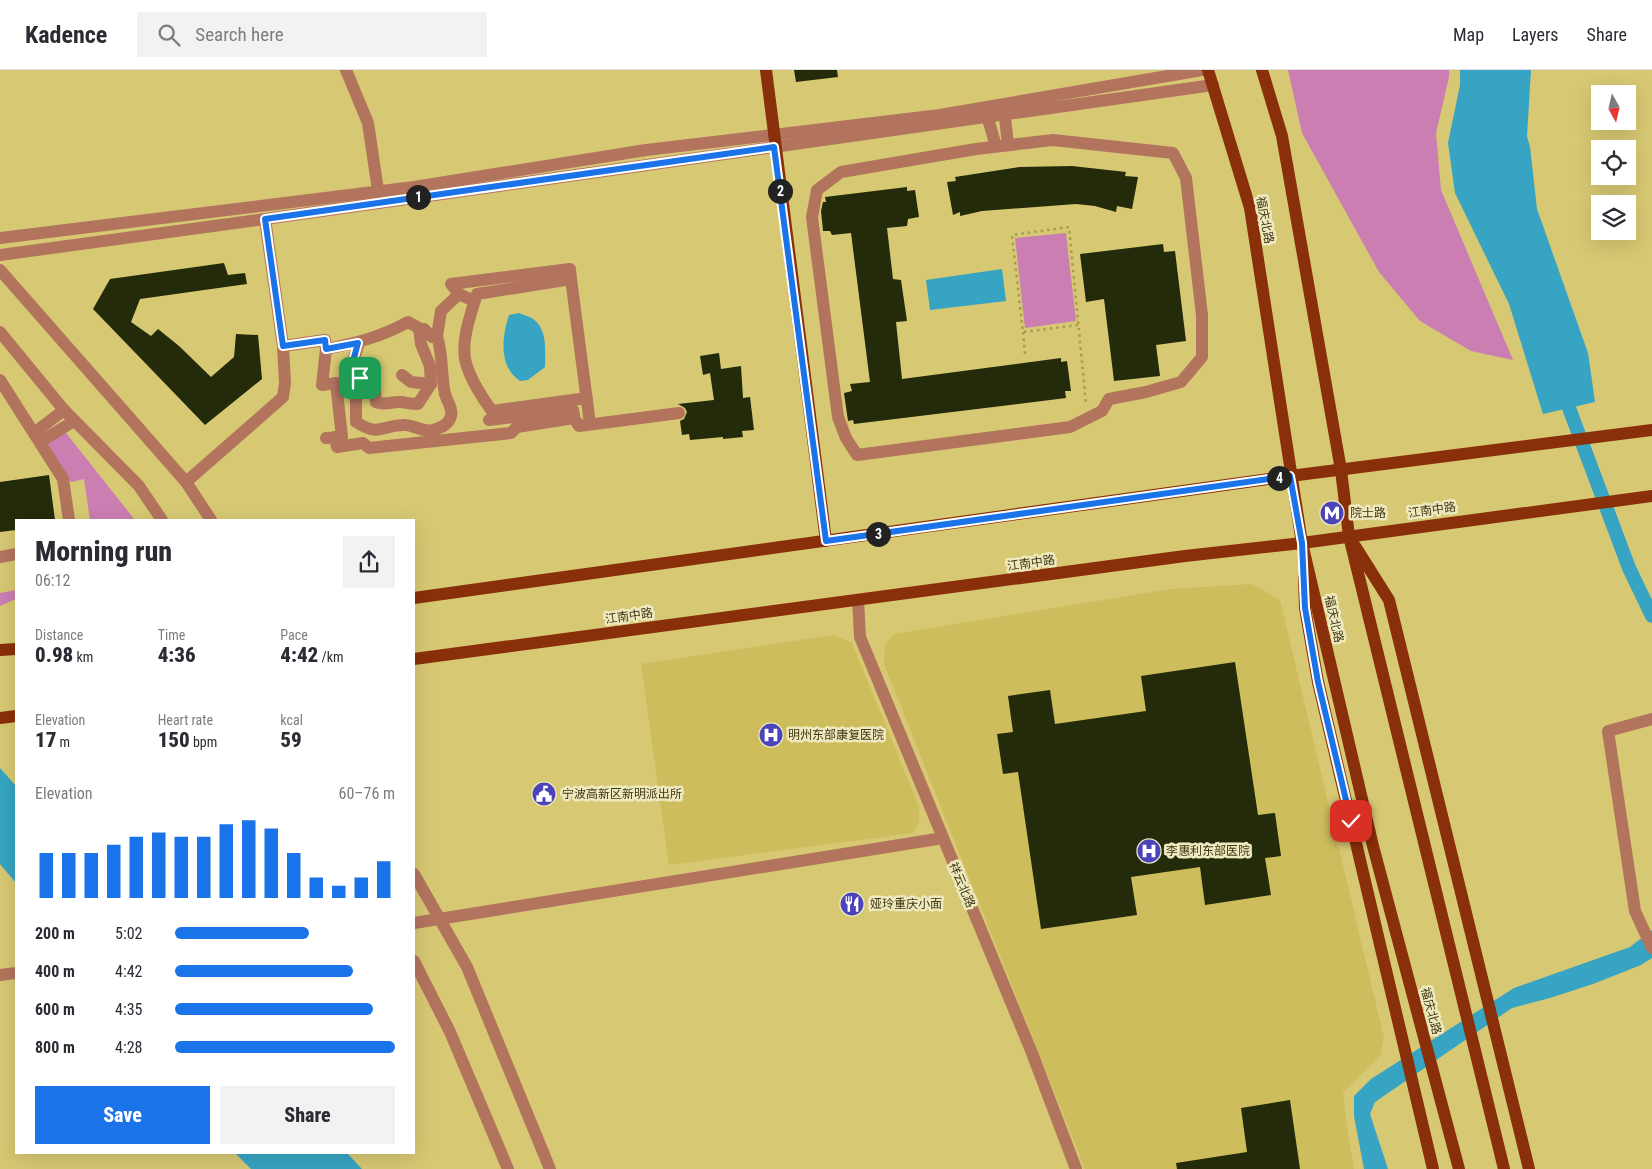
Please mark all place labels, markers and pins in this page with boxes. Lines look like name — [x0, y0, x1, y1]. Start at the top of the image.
pin: 2 — [768, 178, 792, 204]
pin: 1 — [406, 184, 430, 210]
pin — [339, 357, 381, 399]
pin: 4 — [1266, 466, 1292, 490]
metro station icon: 院士路 — [1319, 500, 1345, 526]
place label: 院士路 — [1350, 506, 1386, 520]
pin: 3 — [866, 522, 890, 546]
hospital icon: 明州东部康复医院 — [758, 722, 784, 748]
place label: 明州东部康复医院 — [788, 728, 884, 742]
public building icon: 宁波高新区新明派出所 — [531, 781, 557, 807]
place label: 宁波高新区新明派出所 — [562, 787, 682, 801]
pin — [1330, 800, 1372, 842]
hospital icon: 李惠利东部医院 — [1136, 838, 1162, 864]
place label: 李惠利东部医院 — [1166, 844, 1250, 858]
restaurant icon: 娅玲重庆小面 — [839, 891, 865, 917]
place label: 娅玲重庆小面 — [870, 897, 942, 911]

